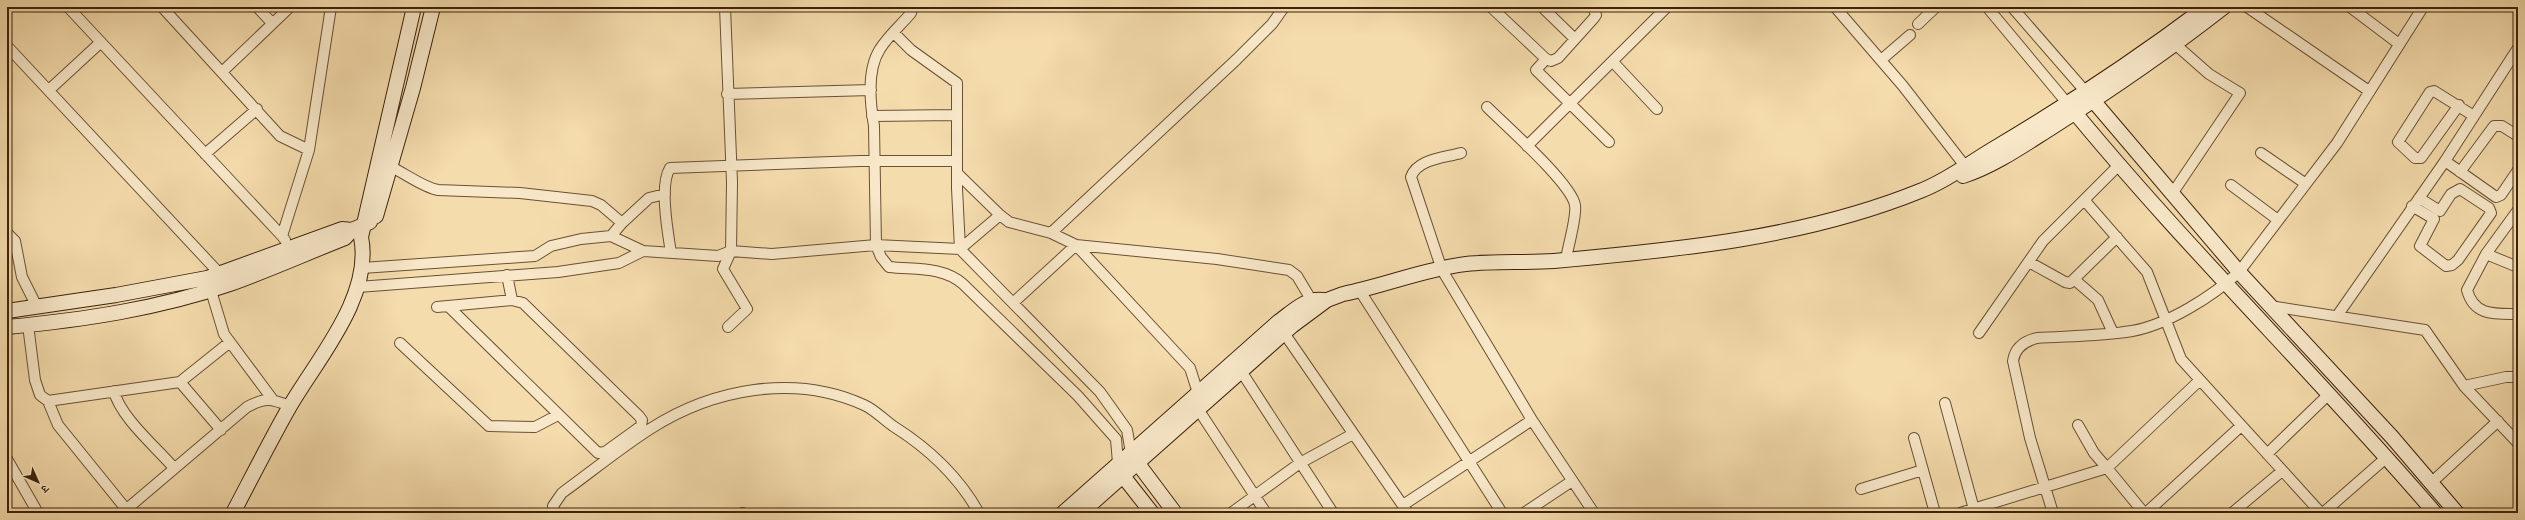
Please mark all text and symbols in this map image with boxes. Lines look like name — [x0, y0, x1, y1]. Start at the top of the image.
north arrow — [18, 462, 58, 502]
text: उ — [37, 481, 53, 497]

